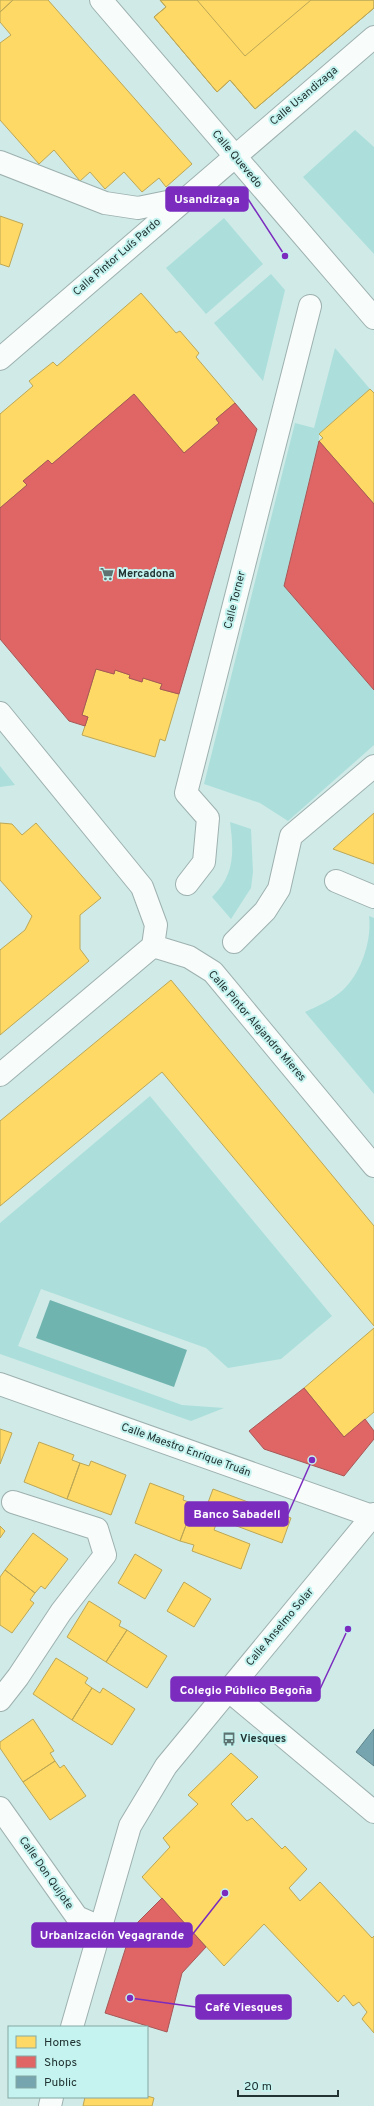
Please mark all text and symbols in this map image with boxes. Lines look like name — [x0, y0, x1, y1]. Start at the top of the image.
street label: Calle Usandizaga — [267, 63, 341, 129]
street label: Calle Quevedo — [209, 127, 265, 191]
callout: Usandizaga — [166, 187, 248, 211]
text: Usandizaga — [174, 192, 240, 208]
street label: Calle Pintor Luís Pardo — [70, 215, 164, 299]
supermarket icon: Mercadona — [99, 566, 115, 582]
place label: Mercadona — [118, 567, 175, 581]
street label: Calle Torner — [221, 569, 249, 630]
street label: Calle Pintor Alejandro Mieres — [205, 968, 309, 1084]
street label: Calle Maestro Enrique Truán — [119, 1420, 253, 1480]
callout: Banco Sabadell — [185, 1502, 288, 1526]
text: Banco Sabadell — [194, 1507, 280, 1523]
street label: Calle Anselmo Solar — [243, 1584, 317, 1669]
callout: Colegio Público Begoña — [171, 1677, 320, 1701]
text: Colegio Público Begoña — [180, 1683, 312, 1699]
bus stop icon: Viesques — [221, 1731, 237, 1747]
place label: Viesques — [240, 1732, 286, 1746]
street label: Calle Don Quijote — [16, 1834, 76, 1912]
callout: Urbanización Vegagrande — [32, 1923, 192, 1947]
text: Urbanización Vegagrande — [40, 1928, 184, 1944]
callout: Café Viesques — [196, 1995, 291, 2019]
text: Café Viesques — [205, 2000, 283, 2016]
legend — [8, 2026, 148, 2098]
text: Homes — [44, 2035, 81, 2051]
text: Shops — [44, 2055, 77, 2071]
scale bar — [238, 2072, 338, 2098]
text: Public — [44, 2075, 77, 2091]
text: 20 m — [244, 2079, 272, 2095]

